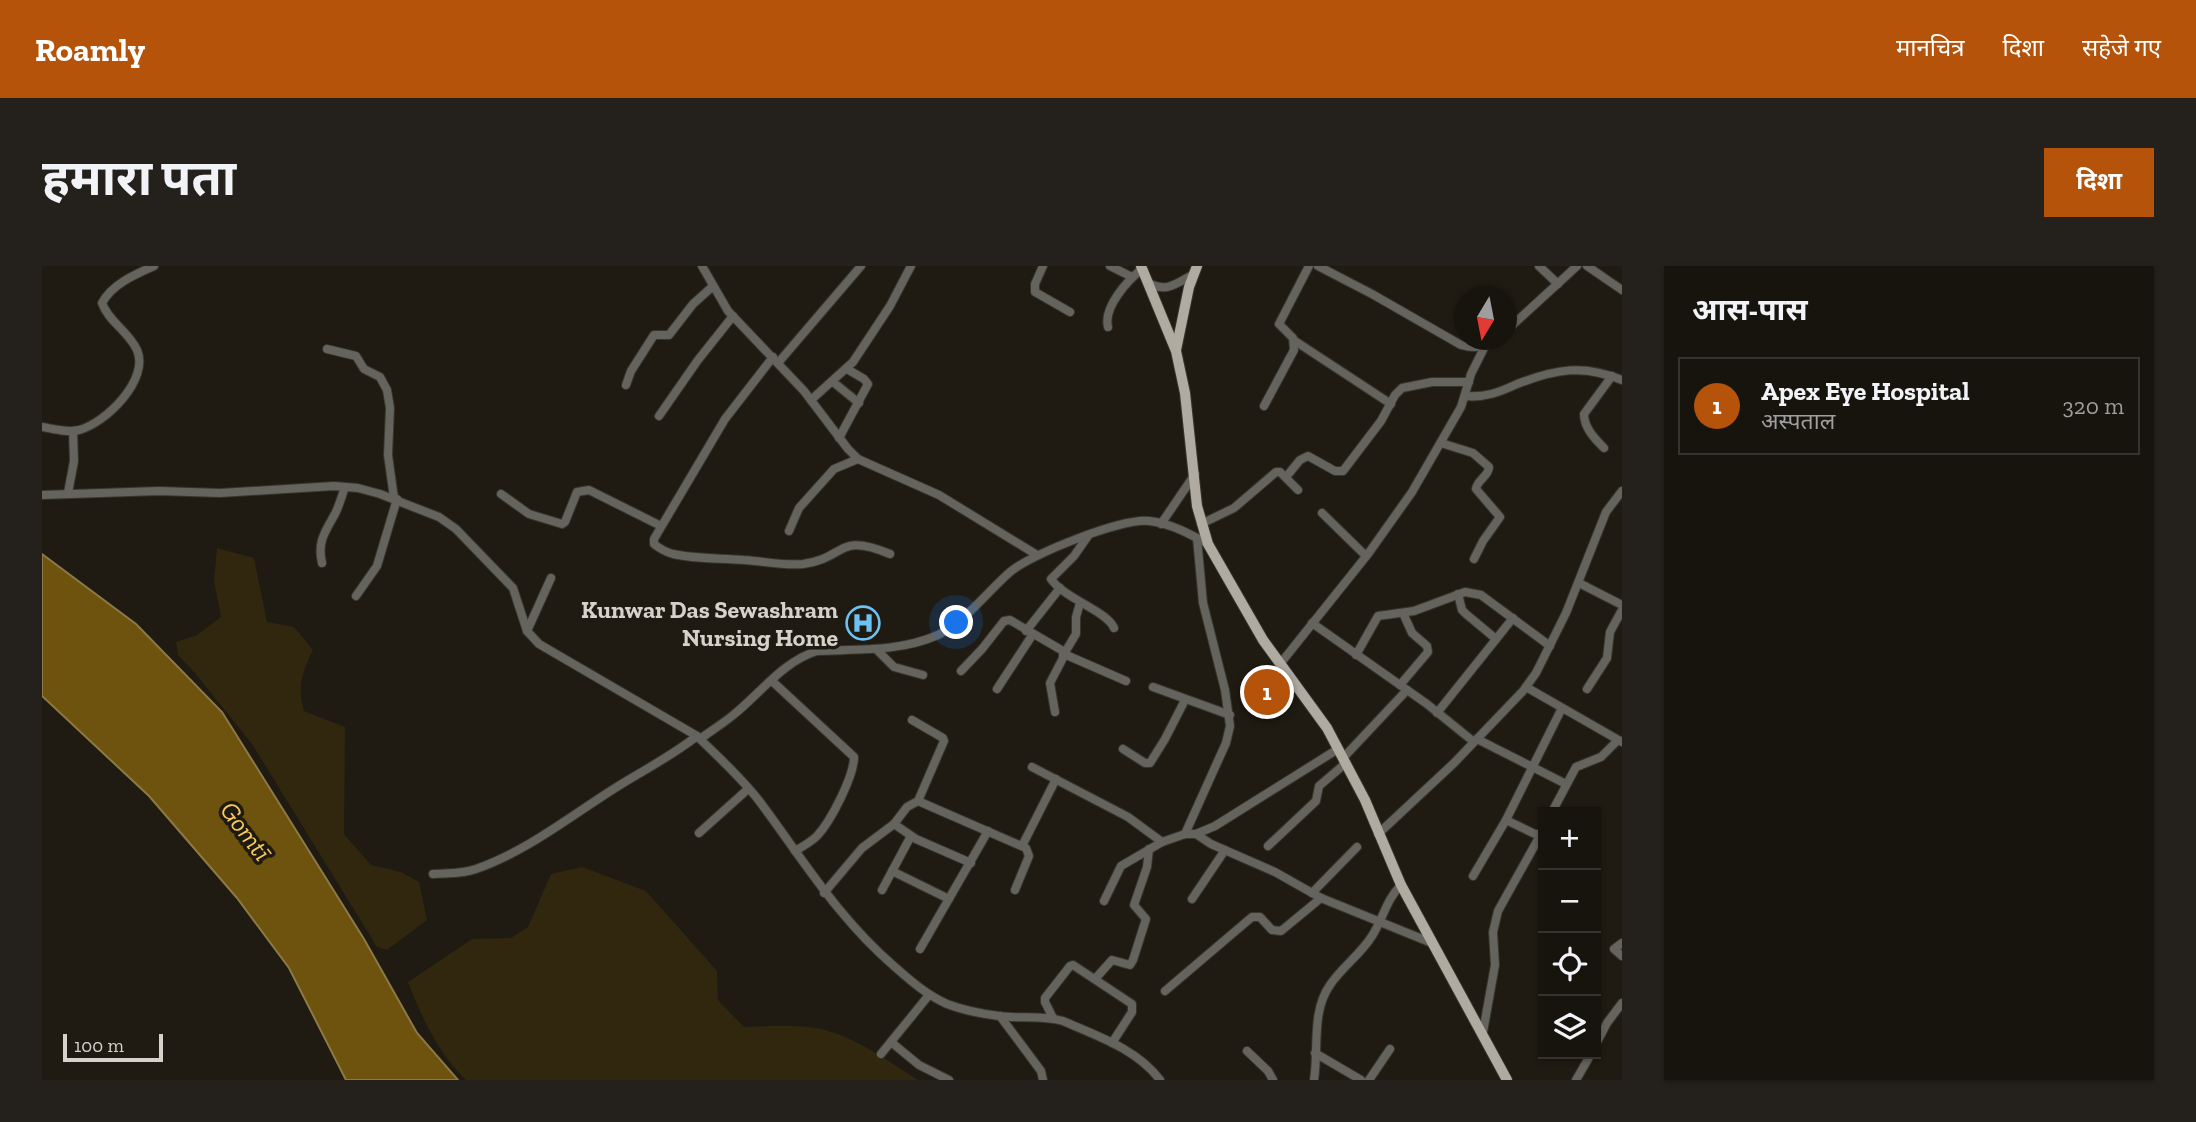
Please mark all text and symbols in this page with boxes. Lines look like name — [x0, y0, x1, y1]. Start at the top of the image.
text: Roamly — [35, 30, 145, 69]
text: मानचित्र — [1896, 33, 1964, 62]
text: दिशा — [2002, 33, 2044, 62]
text: सहेजे गए — [2082, 33, 2161, 62]
button: दिशा — [2044, 148, 2154, 217]
text: हमारा पता — [42, 149, 236, 208]
north arrow — [1454, 287, 1517, 350]
text: आस-पास — [1692, 292, 1808, 328]
text: Apex Eye Hospital — [1761, 375, 1970, 407]
text: 1 — [1712, 392, 1722, 420]
text: 320 m — [2063, 392, 2124, 420]
text: अस्पताल — [1761, 407, 1835, 435]
place label: Kunwar Das Sewashram Nursing Home — [581, 595, 838, 652]
hospital icon: Kunwar Das Sewashram Nursing Home — [844, 604, 882, 642]
your location — [939, 605, 973, 639]
pin: 1 — [1244, 666, 1290, 718]
water label: Gomtī — [213, 795, 279, 868]
map controls — [1538, 807, 1601, 1059]
button: + — [1538, 807, 1601, 870]
button: − — [1538, 870, 1601, 933]
button: locate — [1538, 933, 1601, 996]
button: layers — [1538, 996, 1601, 1059]
scale bar — [63, 1031, 163, 1063]
text: 100 m — [74, 1034, 124, 1057]

